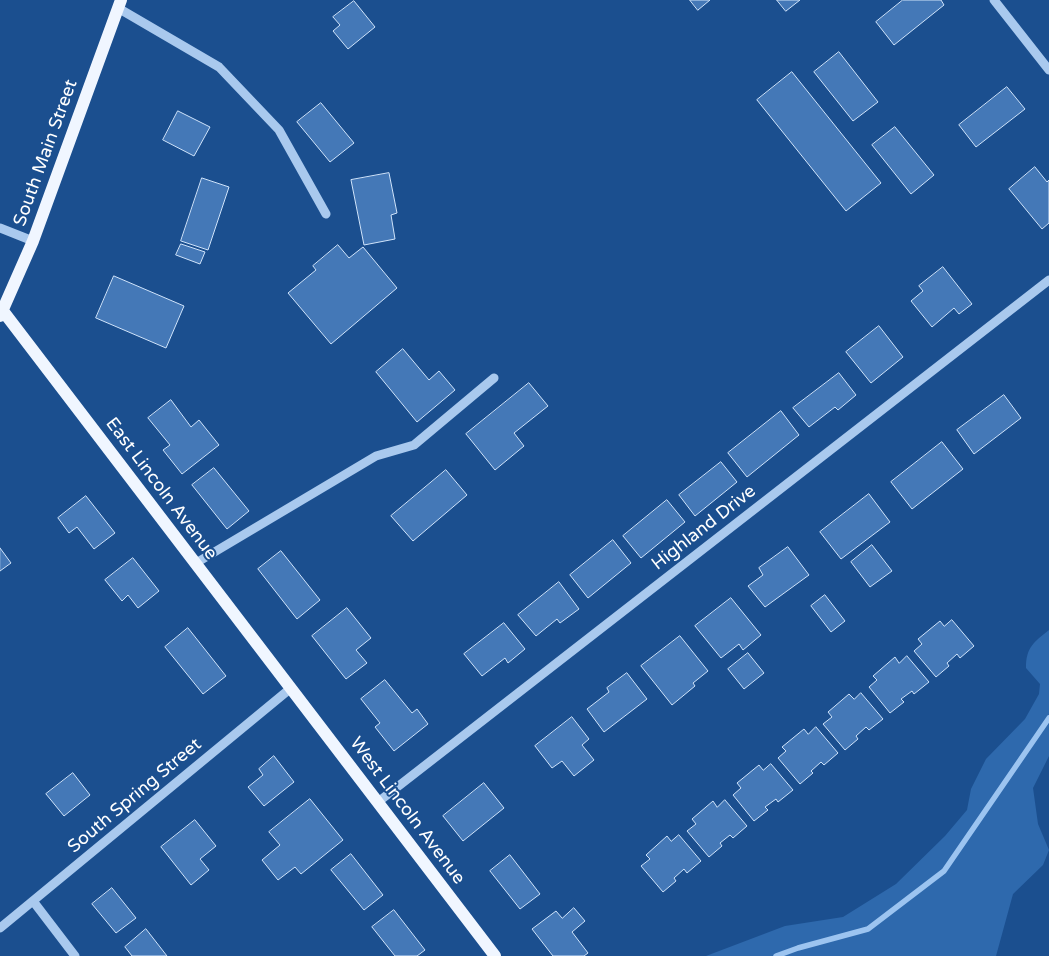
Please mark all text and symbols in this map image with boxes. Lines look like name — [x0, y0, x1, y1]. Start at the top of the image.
street label: South Main Street — [9, 77, 83, 229]
street label: East Lincoln Avenue — [100, 414, 222, 564]
street label: Highland Drive — [648, 481, 760, 575]
street label: West Lincoln Avenue — [345, 733, 469, 889]
street label: South Spring Street — [64, 734, 206, 858]

